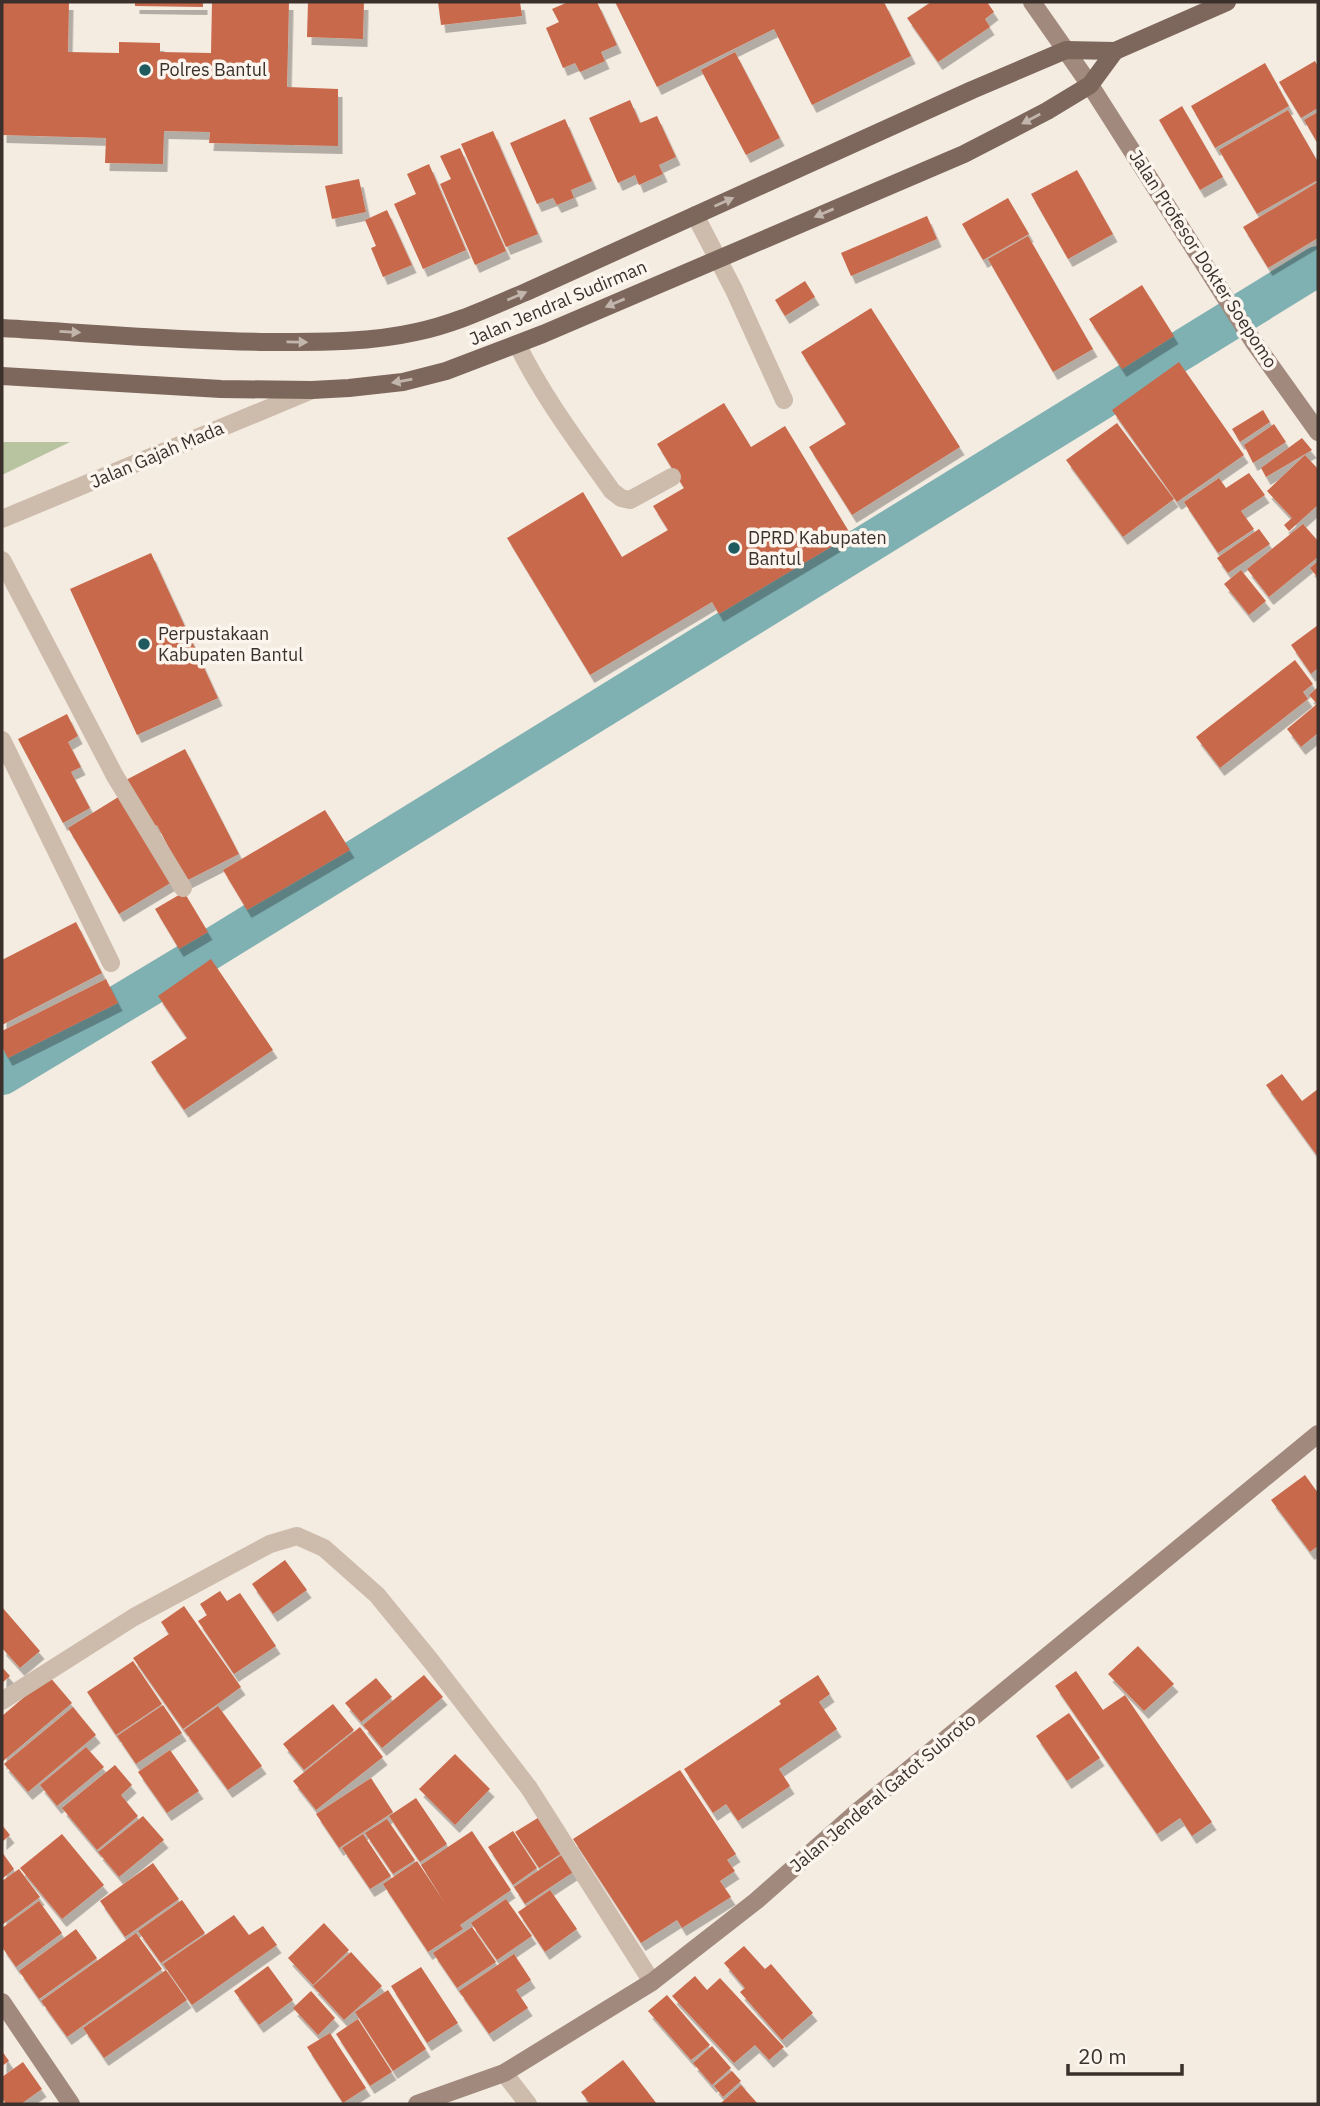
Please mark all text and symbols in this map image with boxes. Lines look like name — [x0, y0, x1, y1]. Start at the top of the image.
place label: Polres Bantul — [159, 58, 267, 81]
marker: Polres Bantul — [137, 62, 153, 78]
one-way arrow — [1022, 113, 1041, 125]
street label: Jalan Profesor Dokter Soepomo — [1124, 145, 1283, 372]
one-way arrow — [714, 196, 735, 207]
one-way arrow — [814, 208, 835, 219]
street label: Jalan Jendral Sudirman — [466, 255, 650, 350]
one-way arrow — [507, 290, 528, 301]
one-way arrow — [605, 297, 625, 309]
one-way arrow — [59, 327, 81, 338]
one-way arrow — [286, 336, 308, 348]
one-way arrow — [391, 376, 413, 387]
street label: Jalan Gajah Mada — [87, 416, 227, 493]
place label: DPRD Kabupaten Bantul — [748, 526, 887, 570]
marker: DPRD Kabupaten Bantul — [726, 540, 742, 556]
place label: Perpustakaan Kabupaten Bantul — [158, 622, 303, 666]
marker: Perpustakaan Kabupaten Bantul — [136, 636, 152, 652]
street label: Jalan Jenderal Gatot Subroto — [785, 1708, 980, 1877]
scale bar — [1068, 2032, 1182, 2076]
text: 20 m — [1078, 2042, 1127, 2070]

